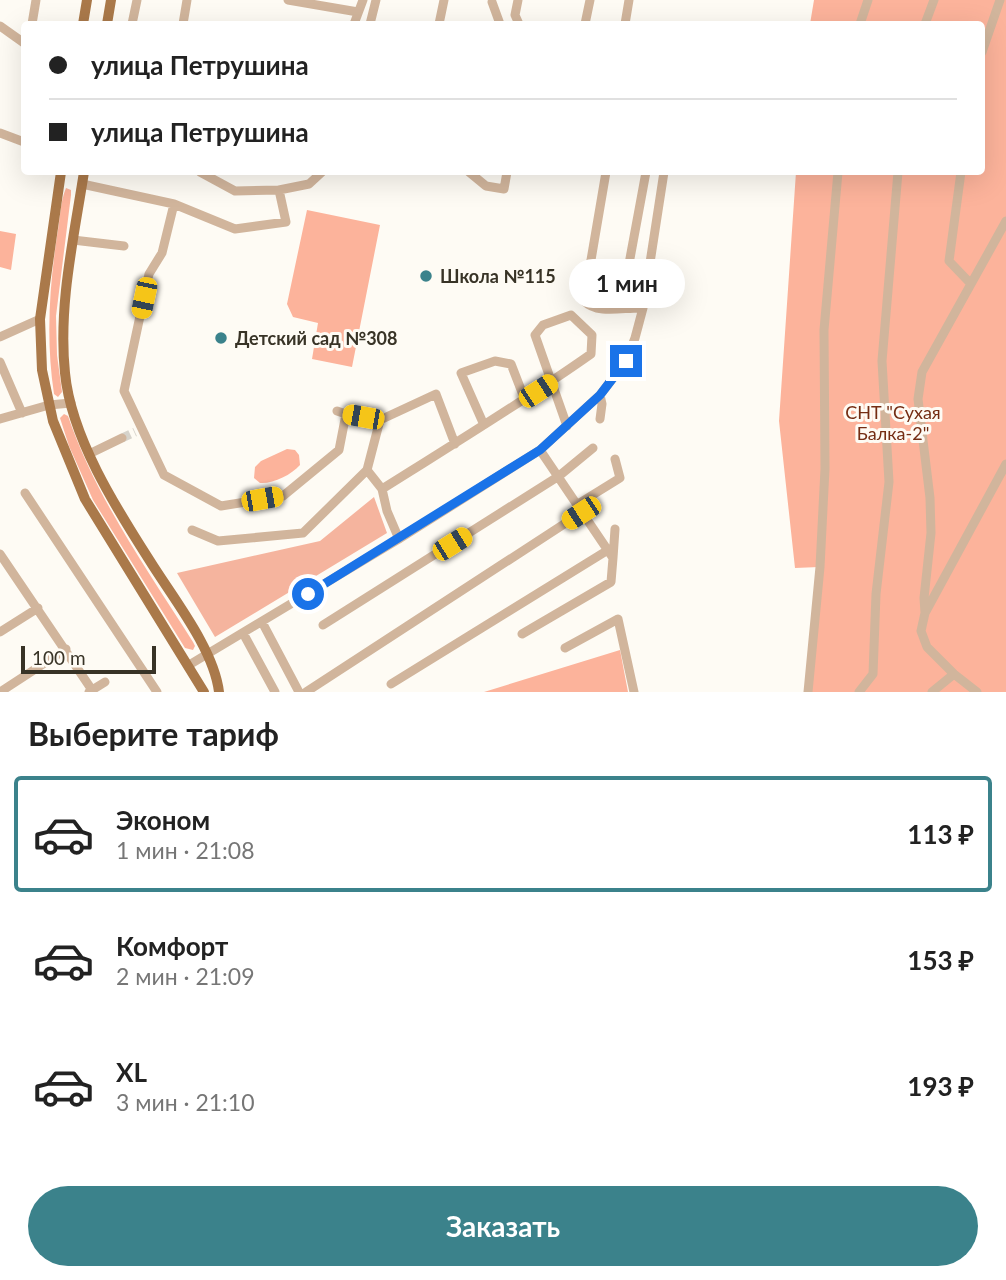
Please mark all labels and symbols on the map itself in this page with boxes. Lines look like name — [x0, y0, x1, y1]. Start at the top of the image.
callout: 1 мин — [568, 260, 684, 308]
place label: Школа №115 — [440, 265, 556, 287]
marker: Школа №115 — [418, 268, 434, 284]
car — [130, 275, 159, 321]
place label: Детский сад №308 — [235, 327, 398, 349]
marker: Детский сад №308 — [213, 330, 229, 346]
route end — [610, 345, 642, 377]
car — [515, 371, 562, 411]
park label: СНТ "Сухая Балка-2" — [845, 401, 941, 444]
car — [341, 403, 386, 431]
car — [240, 485, 285, 513]
car — [558, 493, 605, 533]
car — [429, 524, 476, 564]
route start — [292, 578, 324, 610]
scale bar — [21, 643, 156, 675]

